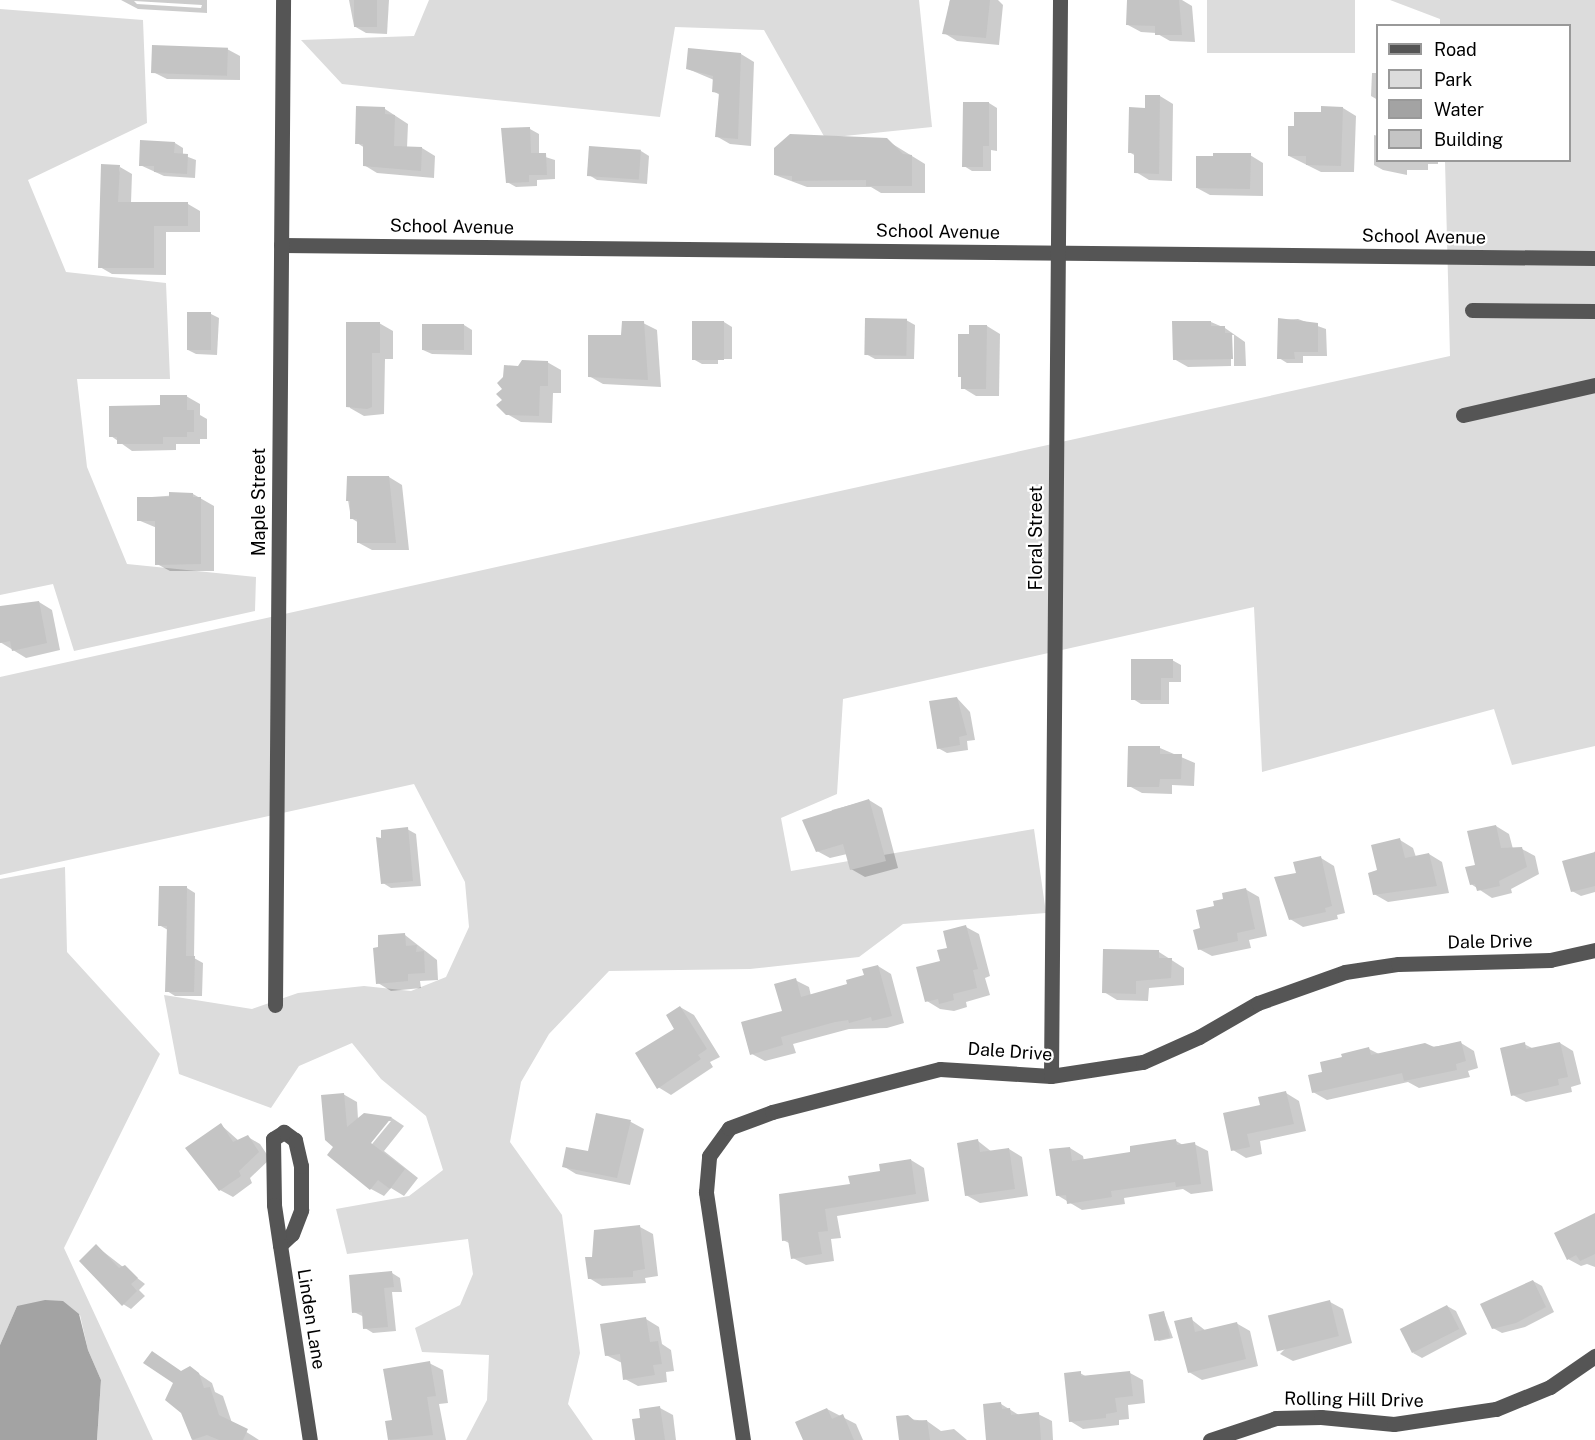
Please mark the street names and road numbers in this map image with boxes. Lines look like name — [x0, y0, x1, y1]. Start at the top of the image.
street label: School Avenue — [390, 215, 514, 239]
street label: School Avenue — [876, 220, 1000, 244]
street label: School Avenue — [1362, 225, 1486, 249]
street label: Maple Street — [248, 448, 270, 556]
street label: Floral Street — [1025, 486, 1047, 590]
street label: Dale Drive — [1447, 930, 1533, 954]
street label: Dale Drive — [967, 1038, 1053, 1066]
street label: Linden Lane — [292, 1267, 330, 1371]
street label: Rolling Hill Drive — [1284, 1388, 1424, 1412]

